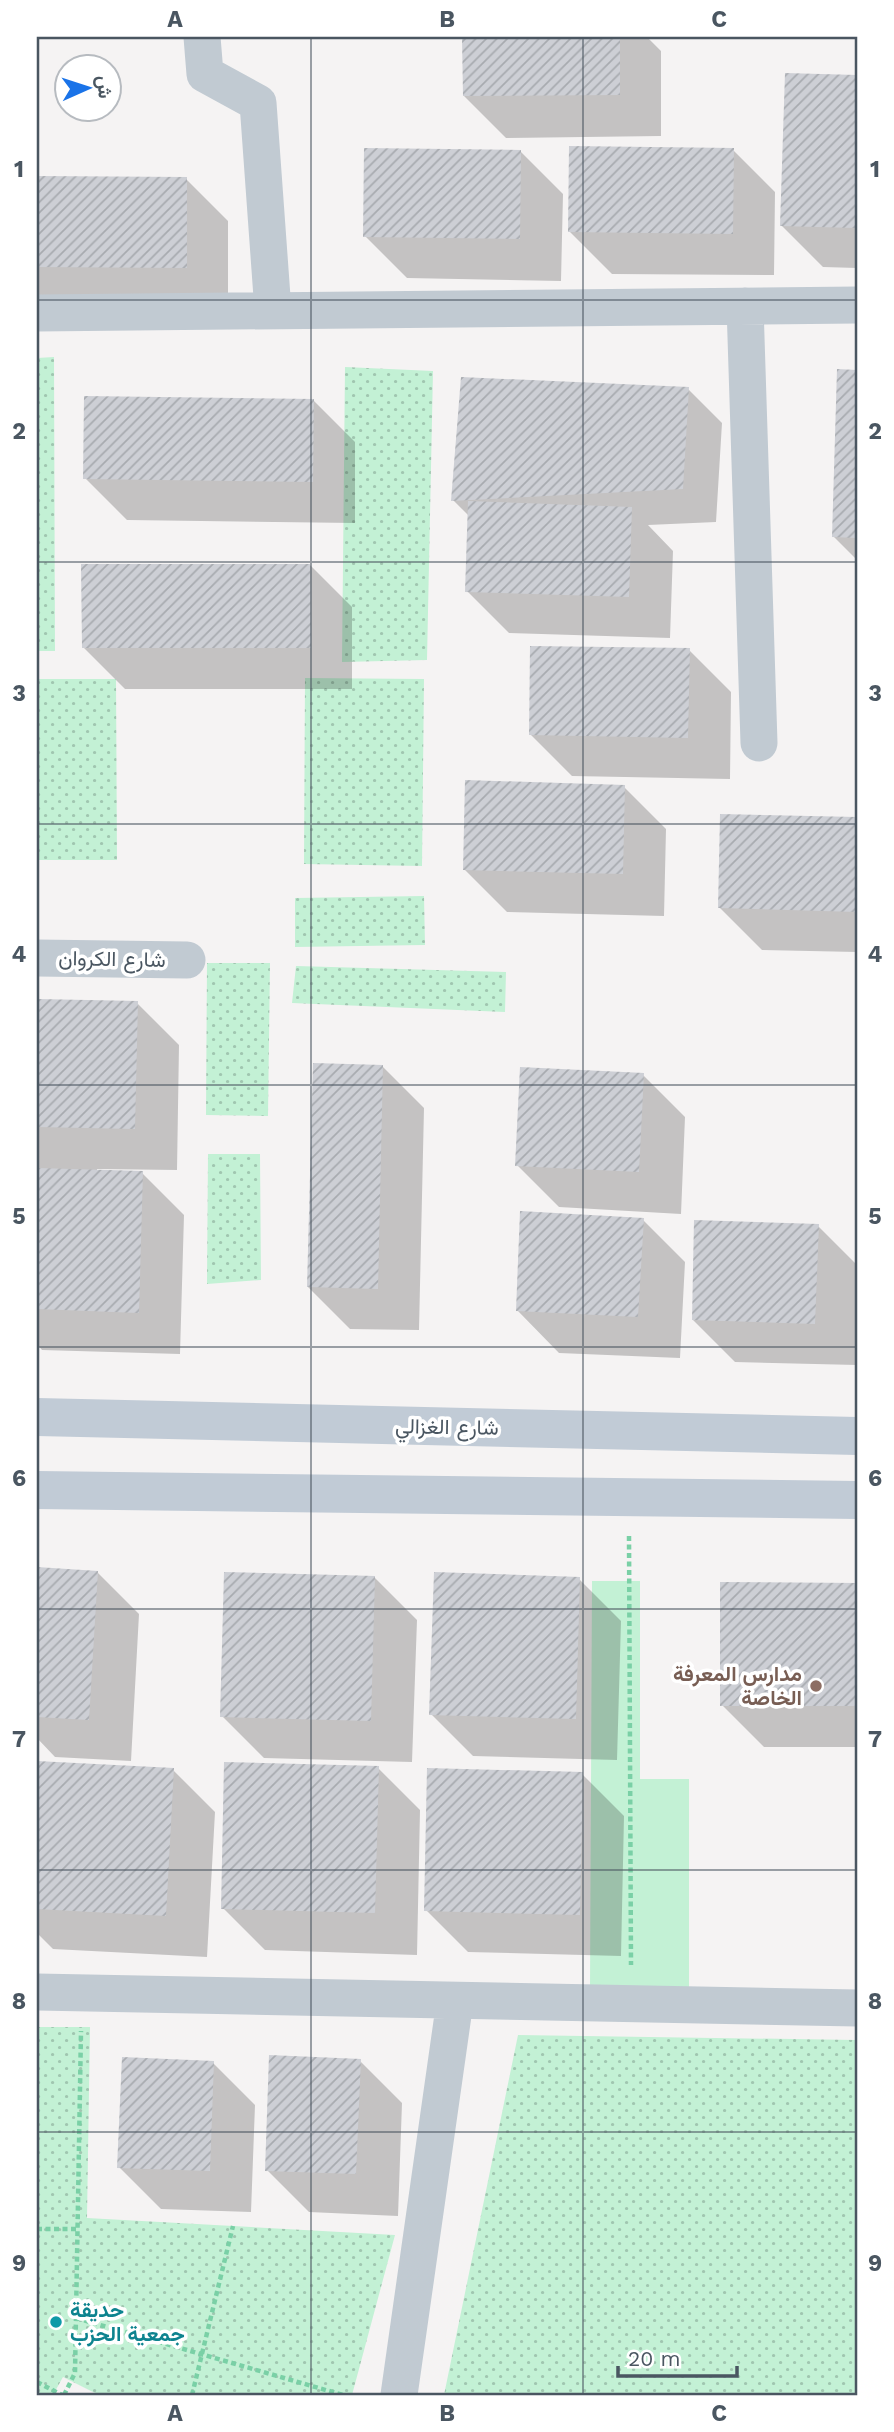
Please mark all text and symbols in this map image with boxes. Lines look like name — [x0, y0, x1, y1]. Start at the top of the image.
text: A — [167, 6, 183, 33]
text: B — [439, 6, 455, 33]
text: C — [711, 6, 727, 33]
north arrow — [52, 52, 122, 122]
text: ش — [92, 75, 117, 99]
text: 1 — [14, 156, 24, 183]
text: 1 — [870, 156, 880, 183]
text: 2 — [12, 418, 26, 445]
text: 2 — [868, 418, 882, 445]
text: 3 — [12, 680, 26, 707]
text: 3 — [868, 680, 882, 707]
text: 4 — [12, 941, 27, 968]
text: 4 — [868, 941, 883, 968]
street label: شارع الكروان — [58, 945, 166, 974]
text: 5 — [12, 1203, 26, 1230]
text: 5 — [868, 1203, 882, 1230]
street label: شارع الغزالي — [395, 1413, 499, 1445]
text: 6 — [12, 1465, 26, 1492]
text: 6 — [868, 1465, 882, 1492]
place label: مدارس المعرفة الخاصة — [673, 1661, 802, 1710]
marker: مدارس المعرفة الخاصة — [808, 1678, 824, 1694]
text: 7 — [12, 1726, 26, 1753]
text: 7 — [868, 1726, 882, 1753]
text: 8 — [12, 1988, 26, 2015]
text: 8 — [868, 1988, 882, 2015]
text: 9 — [12, 2250, 26, 2277]
text: 9 — [868, 2250, 882, 2277]
place label: حديقة جمعية الحزب — [70, 2297, 185, 2347]
marker: حديقة جمعية الحزب — [48, 2314, 64, 2330]
scale bar — [618, 2334, 736, 2378]
text: 20 m — [628, 2346, 680, 2371]
text: A — [167, 2400, 183, 2427]
text: B — [439, 2400, 455, 2427]
text: C — [711, 2400, 727, 2427]

